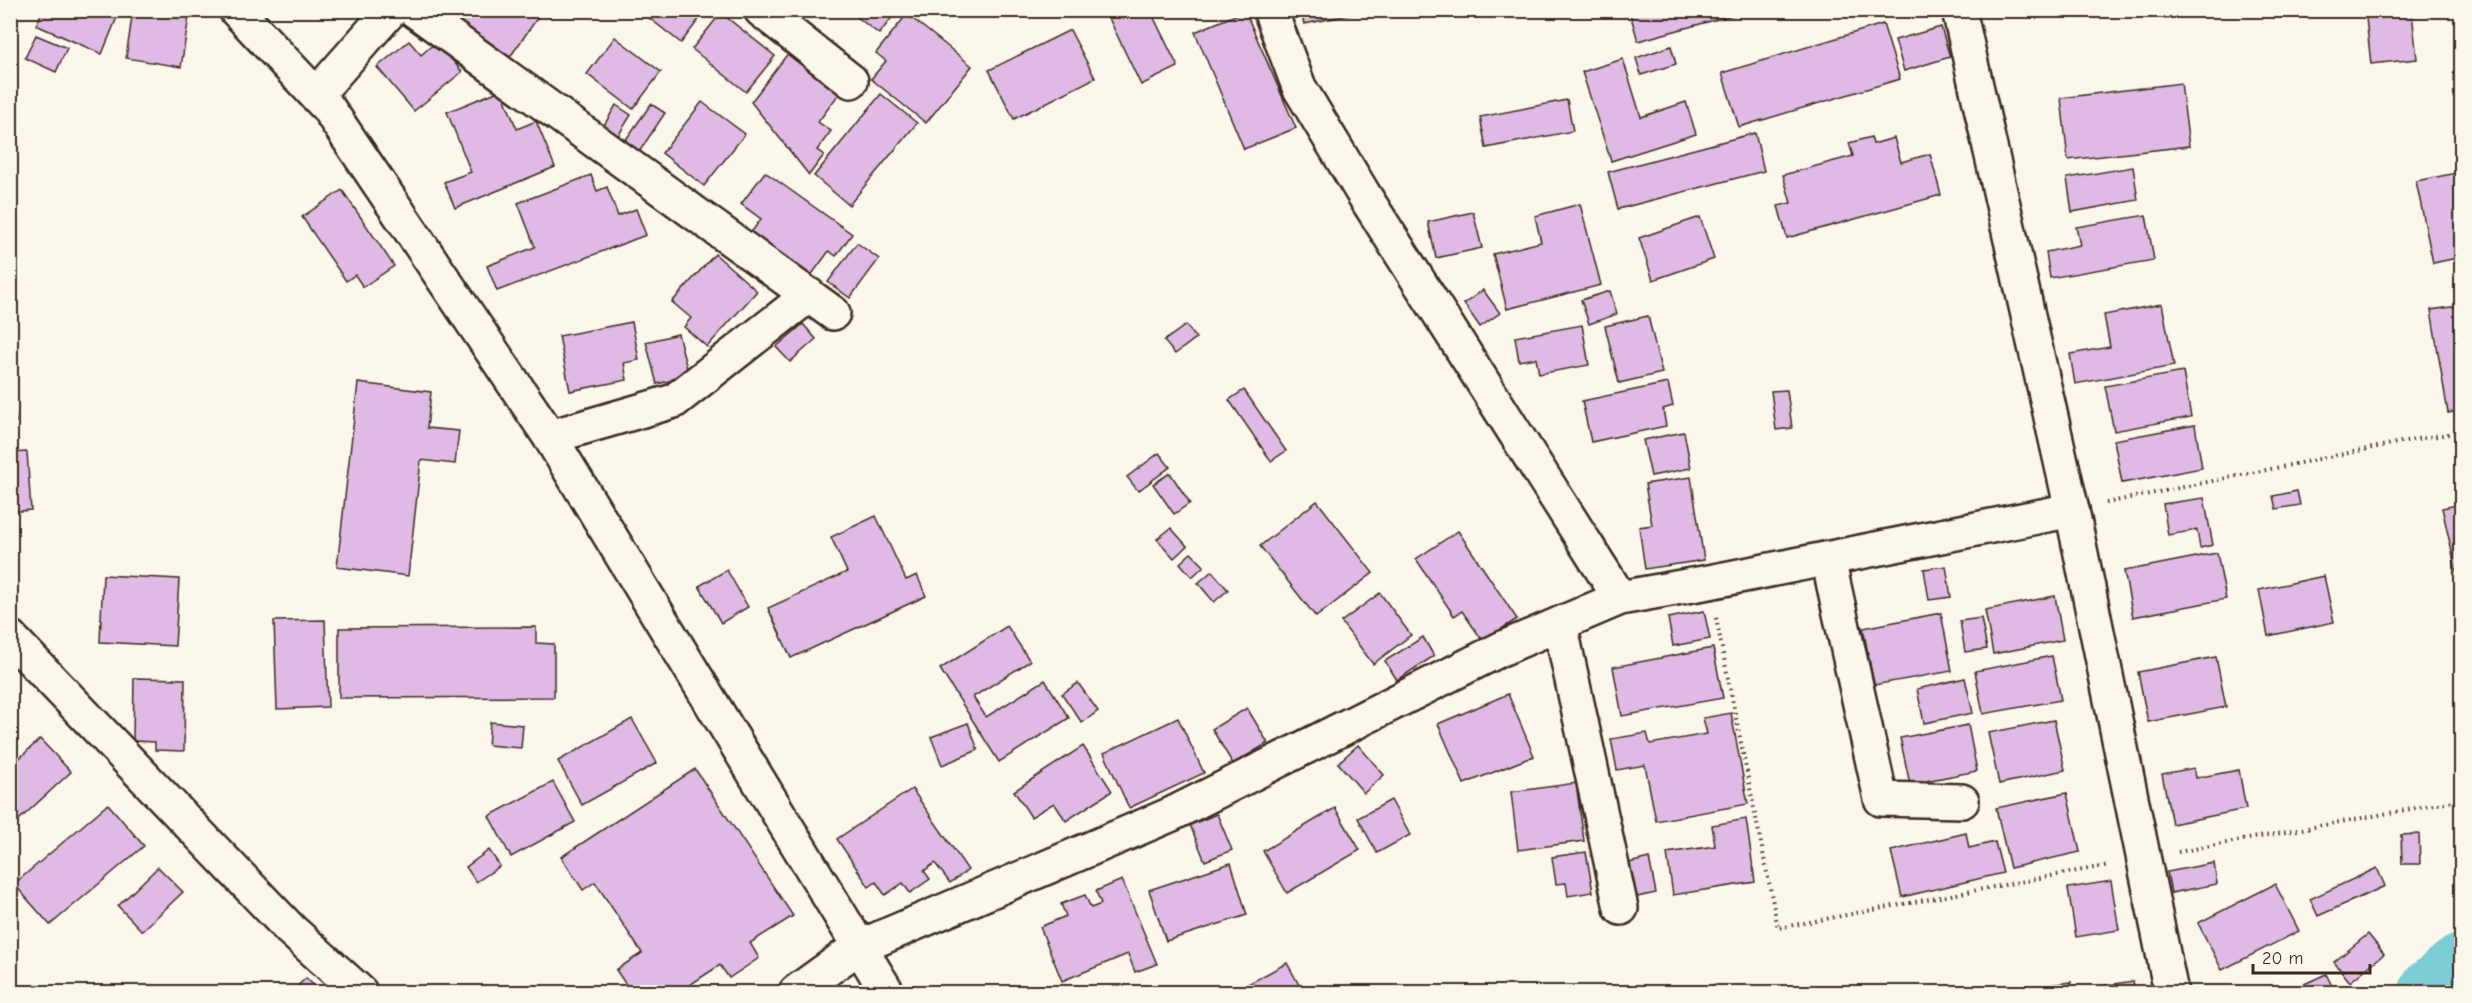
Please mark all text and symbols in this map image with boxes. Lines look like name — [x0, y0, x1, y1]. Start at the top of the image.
scale bar — [2253, 937, 2370, 975]
text: 20 m — [2262, 948, 2303, 969]

